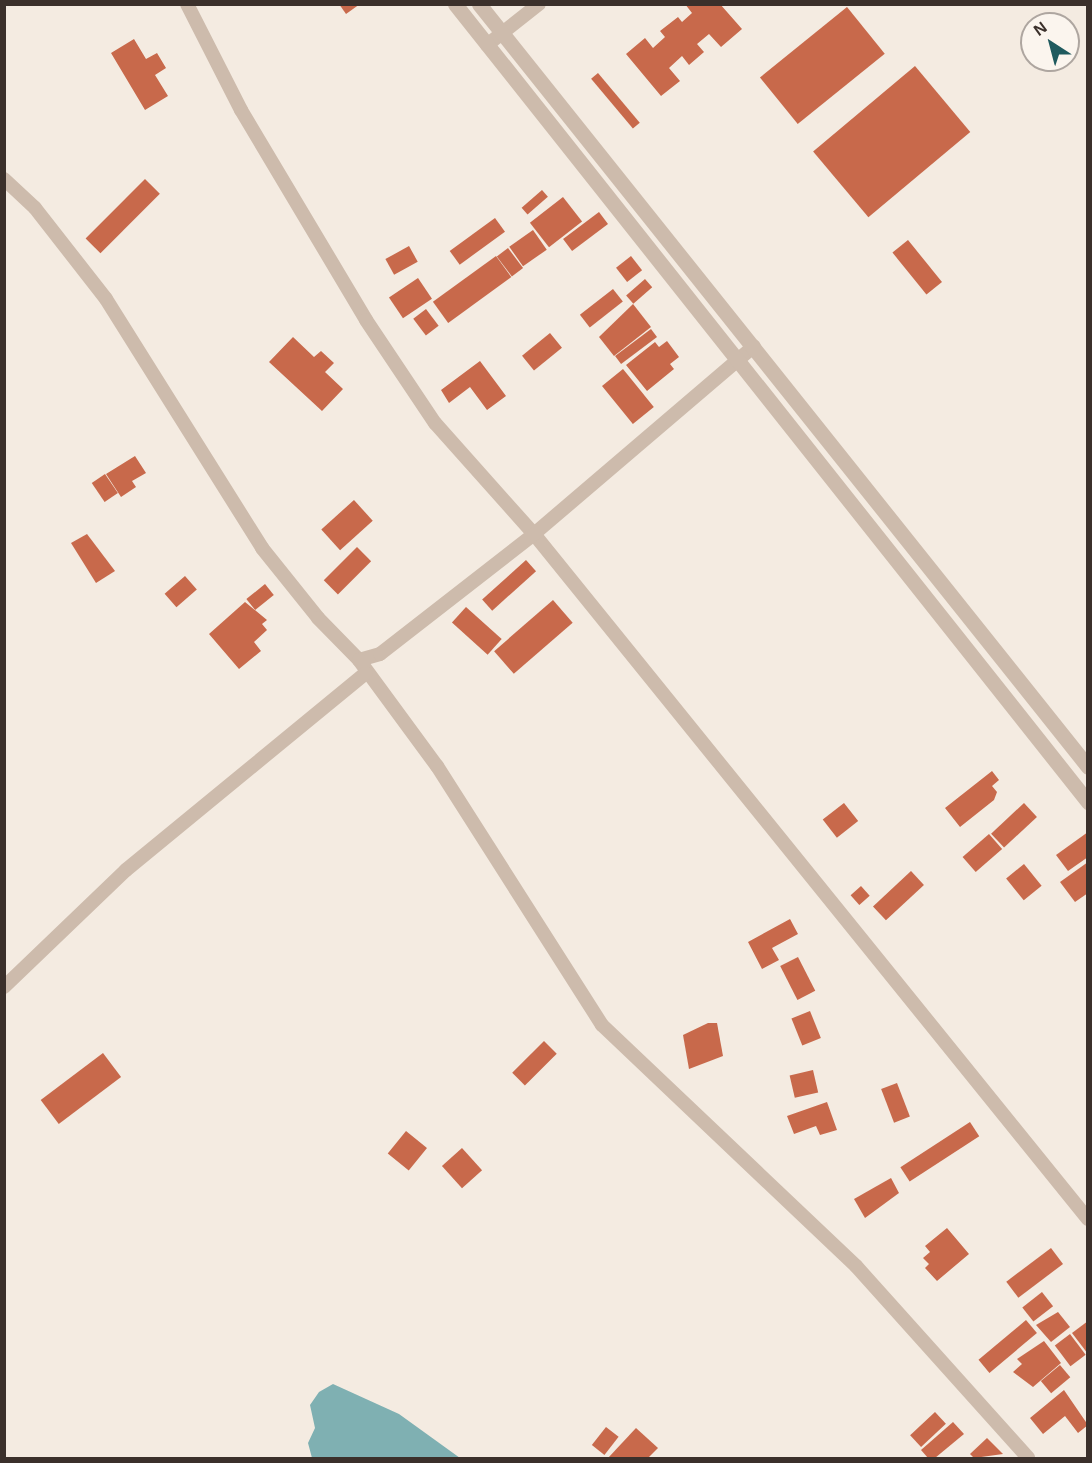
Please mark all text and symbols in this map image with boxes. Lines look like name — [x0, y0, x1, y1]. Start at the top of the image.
north arrow — [1020, 12, 1080, 72]
text: N — [1031, 18, 1050, 39]

